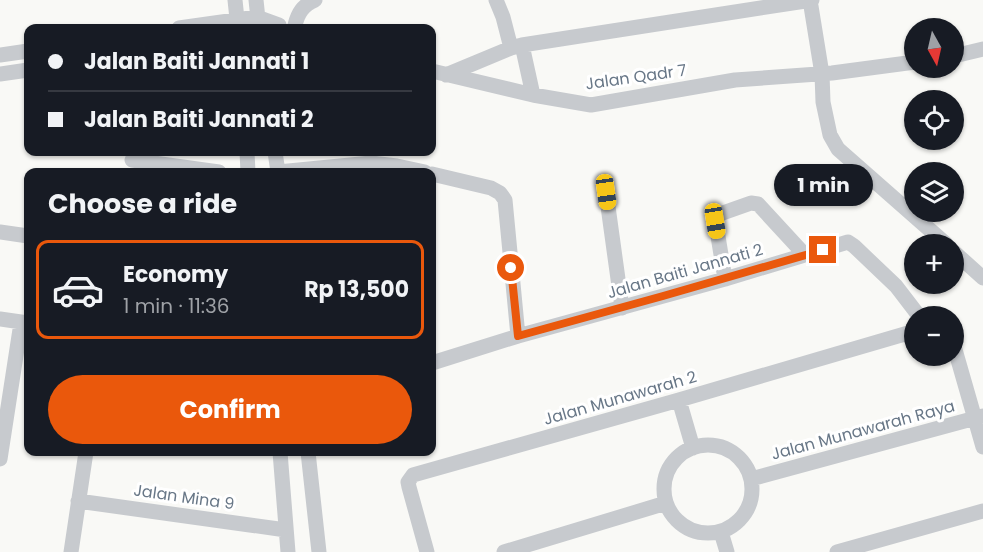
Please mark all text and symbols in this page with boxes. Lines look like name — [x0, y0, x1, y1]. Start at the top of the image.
north arrow — [904, 18, 964, 78]
map controls — [904, 18, 964, 366]
text: Jalan Baiti Jannati 1 — [84, 46, 309, 77]
street label: Jalan Qadr 7 — [584, 58, 688, 95]
button: locate — [904, 90, 964, 150]
text: Jalan Baiti Jannati 2 — [84, 104, 313, 135]
button: layers — [904, 162, 964, 222]
callout: 1 min — [774, 163, 872, 205]
text: 1 min — [797, 171, 850, 199]
car — [595, 173, 617, 211]
text: Choose a ride — [48, 185, 237, 222]
car — [703, 202, 727, 240]
button: + — [904, 234, 964, 294]
route end — [809, 236, 836, 263]
street label: Jalan Baiti Jannati 2 — [604, 238, 766, 304]
route start — [497, 254, 524, 281]
text: Economy — [123, 259, 228, 290]
icon: car — [51, 263, 105, 317]
text: Rp 13,500 — [304, 274, 409, 305]
text: 1 min · 11:36 — [123, 292, 230, 320]
button: − — [904, 306, 964, 366]
street label: Jalan Munawarah 2 — [541, 365, 699, 431]
button: Confirm — [48, 375, 412, 444]
street label: Jalan Munawarah Raya — [769, 394, 957, 466]
street label: Jalan Mina 9 — [132, 479, 236, 515]

